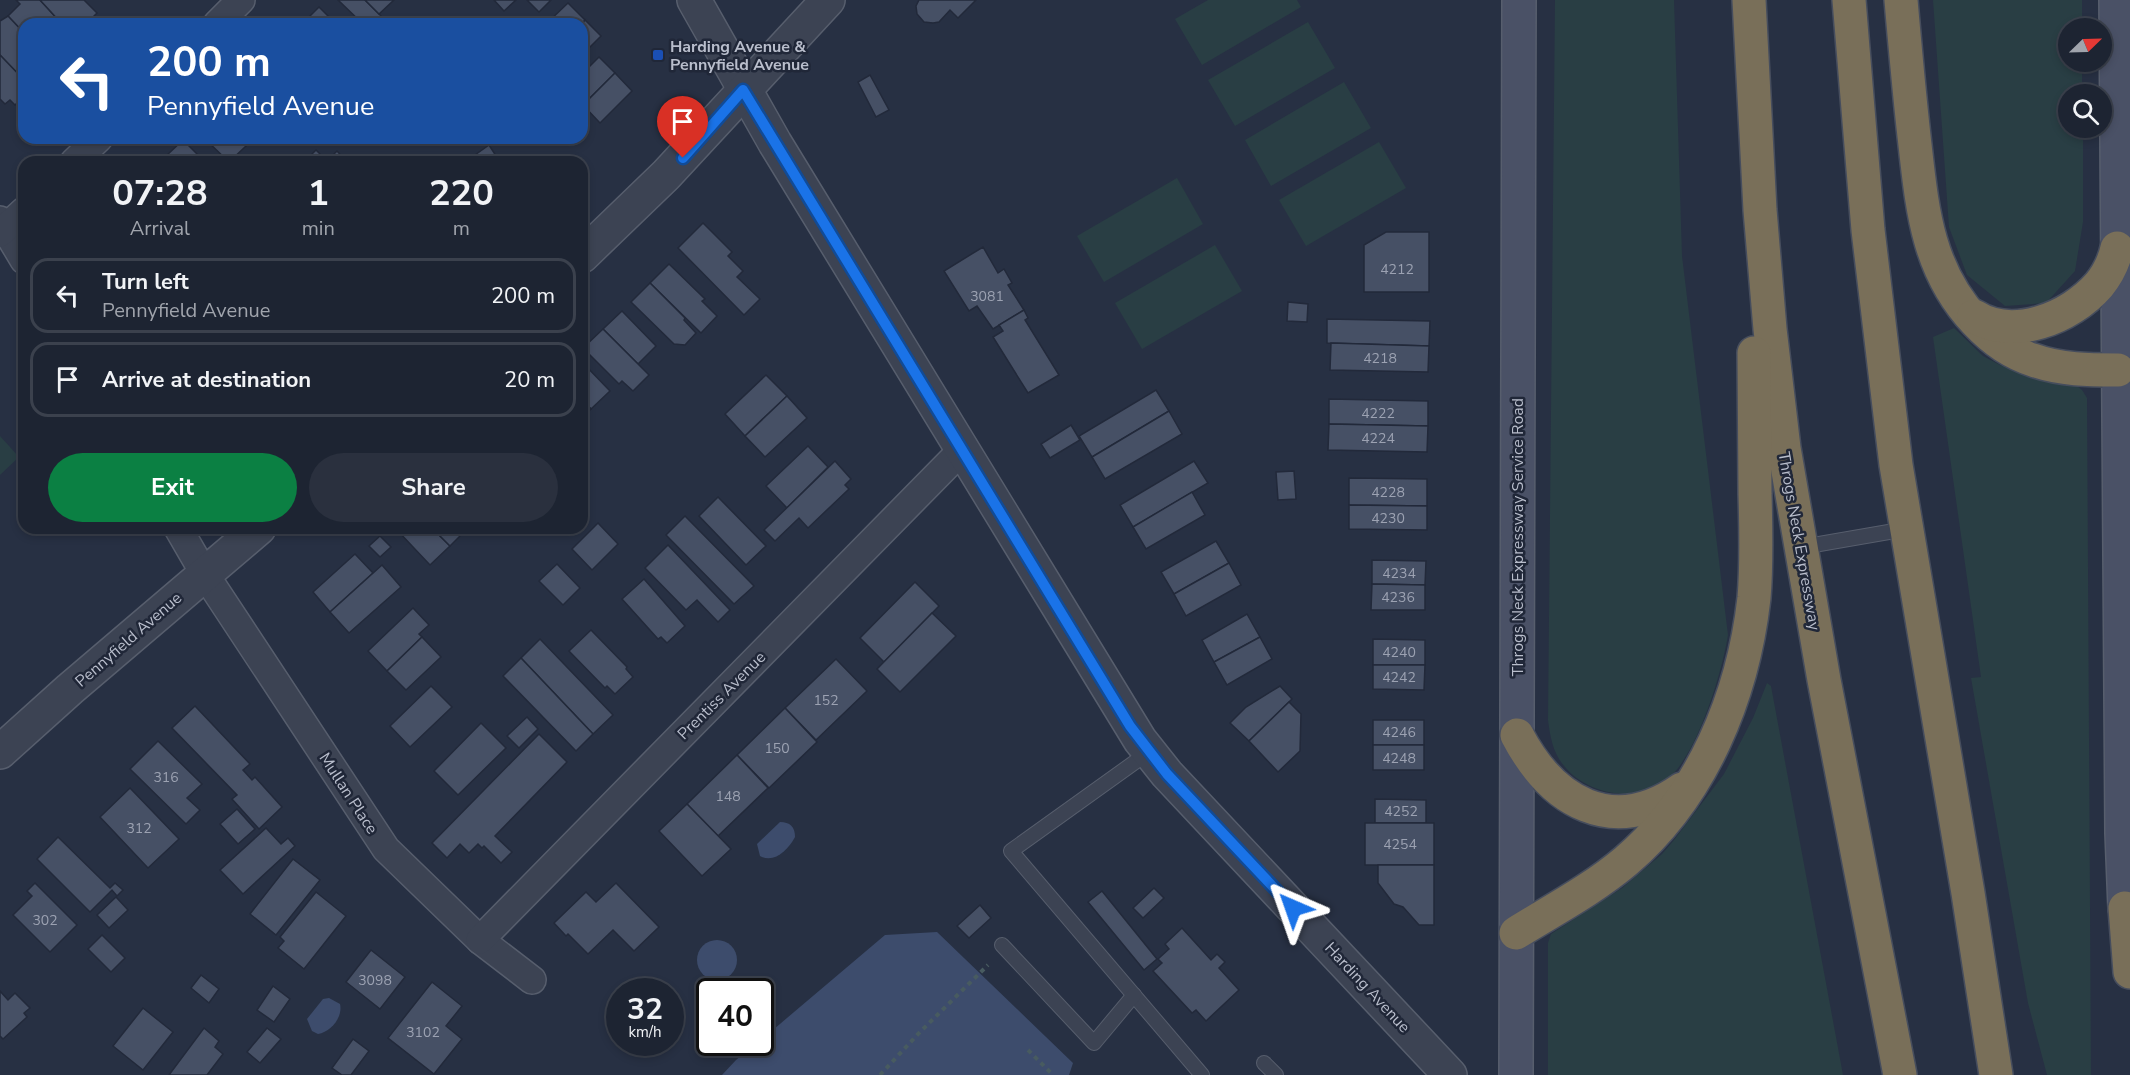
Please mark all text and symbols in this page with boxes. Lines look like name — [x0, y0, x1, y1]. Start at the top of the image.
north arrow — [2058, 18, 2112, 72]
map controls — [2058, 18, 2112, 138]
text: 200 m — [147, 34, 271, 91]
place label: Harding Avenue & Pennyfield Avenue — [670, 36, 809, 76]
icon: left — [48, 42, 126, 120]
marker: Harding Avenue & Pennyfield Avenue — [651, 48, 665, 62]
button: search — [2058, 84, 2112, 138]
text: Pennyfield Avenue — [147, 88, 374, 125]
pin — [657, 96, 708, 158]
icon: arrive — [666, 105, 699, 138]
text: 07:28 — [112, 169, 208, 218]
text: 1 — [307, 169, 329, 218]
text: 220 — [429, 169, 494, 218]
text: Arrival — [130, 215, 190, 242]
text: min — [302, 215, 335, 242]
text: m — [453, 215, 470, 242]
house number: 4212 — [1380, 260, 1414, 279]
text: Turn left — [102, 267, 189, 297]
icon: left — [51, 279, 84, 312]
text: 200 m — [491, 281, 555, 311]
house number: 3081 — [970, 287, 1004, 306]
text: Pennyfield Avenue — [102, 297, 270, 324]
house number: 4218 — [1363, 349, 1397, 368]
icon: arrive — [51, 363, 84, 396]
text: Arrive at destination — [102, 365, 311, 395]
text: 20 m — [504, 365, 555, 395]
street label: Throgs Neck Expressway Service Road — [1507, 398, 1529, 676]
house number: 4222 — [1361, 404, 1395, 423]
house number: 4224 — [1361, 429, 1395, 448]
street label: Throgs Neck Expressway — [1772, 450, 1826, 633]
button: Exit — [48, 453, 297, 522]
button: Share — [309, 453, 558, 522]
house number: 4228 — [1371, 483, 1405, 502]
house number: 4230 — [1371, 509, 1405, 528]
house number: 4234 — [1382, 564, 1416, 583]
street label: Pennyfield Avenue — [71, 587, 187, 692]
house number: 4236 — [1381, 588, 1415, 607]
house number: 4240 — [1382, 643, 1416, 662]
street label: Prentiss Avenue — [673, 647, 771, 745]
house number: 4242 — [1382, 668, 1416, 687]
house number: 152 — [813, 691, 839, 710]
house number: 4246 — [1382, 723, 1416, 742]
house number: 150 — [764, 739, 790, 758]
street label: Mullan Place — [314, 749, 383, 839]
house number: 4248 — [1382, 749, 1416, 768]
house number: 316 — [153, 768, 179, 787]
house number: 148 — [715, 787, 741, 806]
house number: 4252 — [1384, 802, 1418, 821]
house number: 312 — [126, 819, 152, 838]
house number: 4254 — [1383, 835, 1417, 854]
position arrow — [1261, 876, 1325, 940]
house number: 302 — [32, 911, 58, 930]
street label: Harding Avenue — [1320, 938, 1415, 1038]
house number: 3098 — [358, 971, 392, 990]
speed limit sign: 40 — [696, 978, 774, 1056]
text: 32 — [627, 989, 663, 1030]
text: km/h — [628, 1022, 662, 1042]
house number: 3102 — [406, 1023, 440, 1042]

